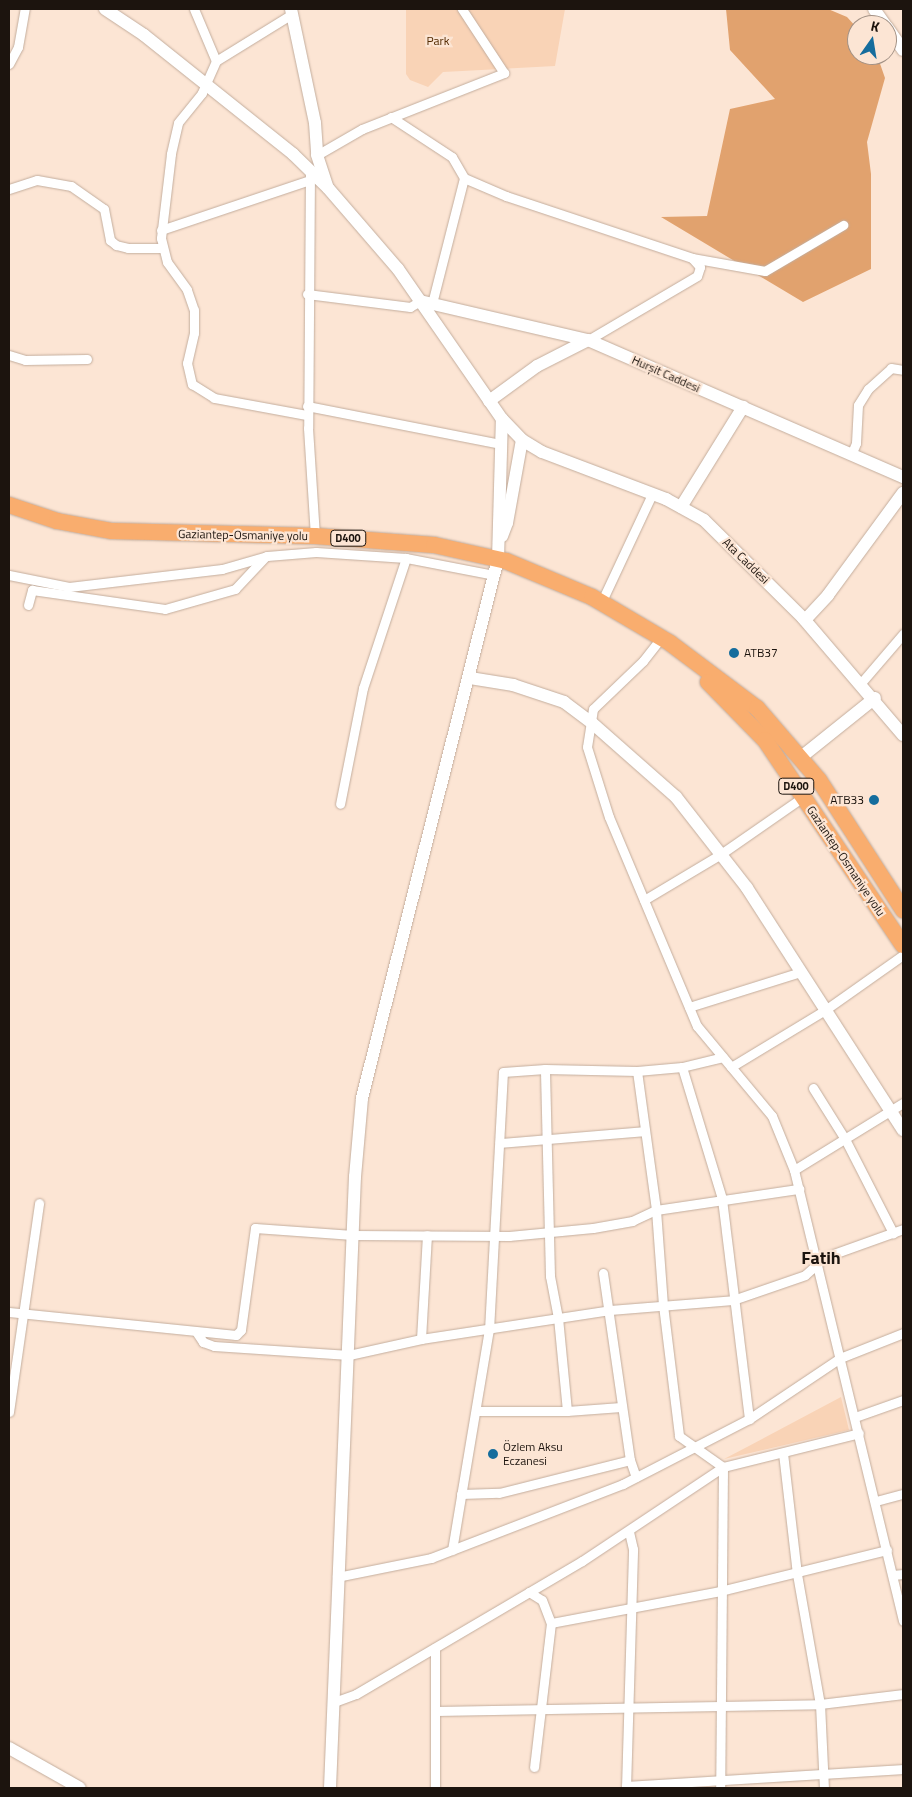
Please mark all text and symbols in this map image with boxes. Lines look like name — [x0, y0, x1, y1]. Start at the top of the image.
north arrow — [847, 15, 897, 65]
text: K — [869, 15, 882, 37]
park label: Park — [427, 34, 449, 48]
street label: Hurşit Caddesi — [630, 353, 702, 395]
street label: Gaziantep-Osmaniye yolu — [178, 527, 308, 543]
road number: D400 — [329, 530, 367, 546]
street label: Ata Caddesi — [720, 535, 772, 587]
place label: ATB37 — [744, 646, 778, 660]
marker: ATB37 — [728, 647, 740, 659]
road number: D400 — [777, 778, 815, 794]
place label: ATB33 — [830, 793, 864, 807]
marker: ATB33 — [868, 794, 880, 806]
street label: Gaziantep-Osmaniye yolu — [804, 803, 888, 919]
district label: Fatih — [801, 1247, 841, 1269]
place label: Özlem Aksu Eczanesi — [503, 1440, 563, 1468]
marker: Özlem Aksu Eczanesi — [487, 1448, 499, 1460]

